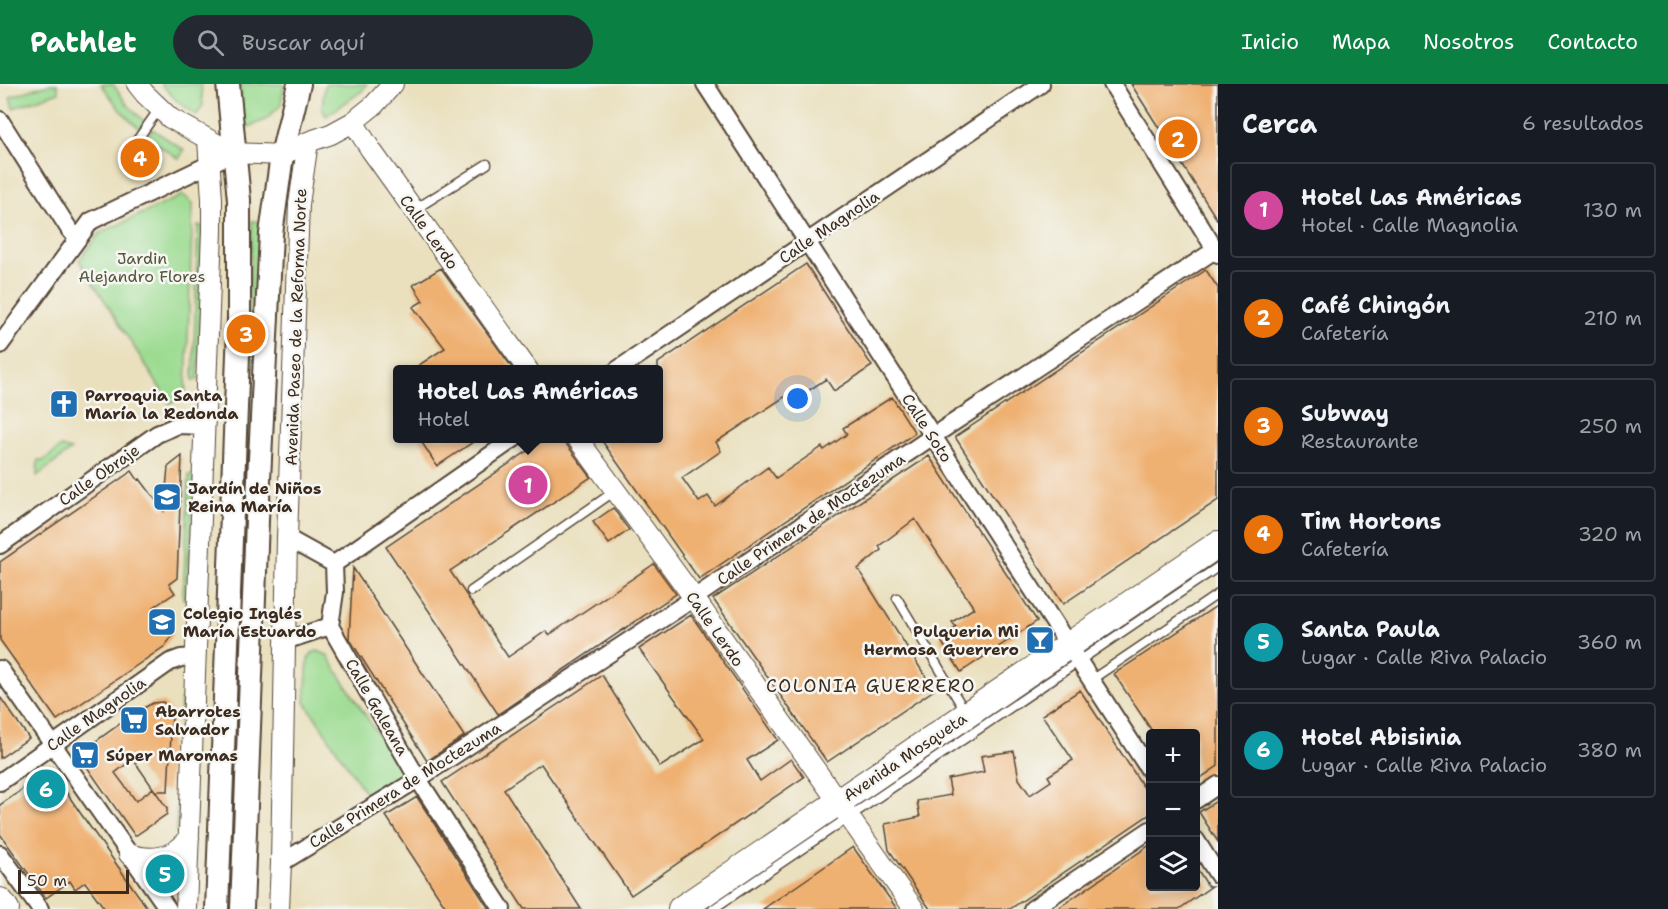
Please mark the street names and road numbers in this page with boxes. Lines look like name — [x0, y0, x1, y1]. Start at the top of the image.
street label: Calle Magnolia — [775, 186, 883, 268]
street label: Avenida Paseo de la Reforma Norte — [281, 188, 311, 466]
street label: Calle Lerdo — [395, 191, 463, 273]
street label: Calle Soto — [897, 390, 957, 466]
street label: Calle Obraje — [55, 439, 143, 511]
street label: Calle Primera de Moctezuma — [713, 448, 909, 590]
street label: Calle Lerdo — [681, 587, 749, 671]
street label: Calle Galeana — [341, 655, 413, 759]
street label: Calle Magnolia — [42, 672, 150, 756]
street label: Avenida Mosqueta — [839, 708, 971, 806]
street label: Calle Primera de Moctezuma — [305, 717, 505, 853]

